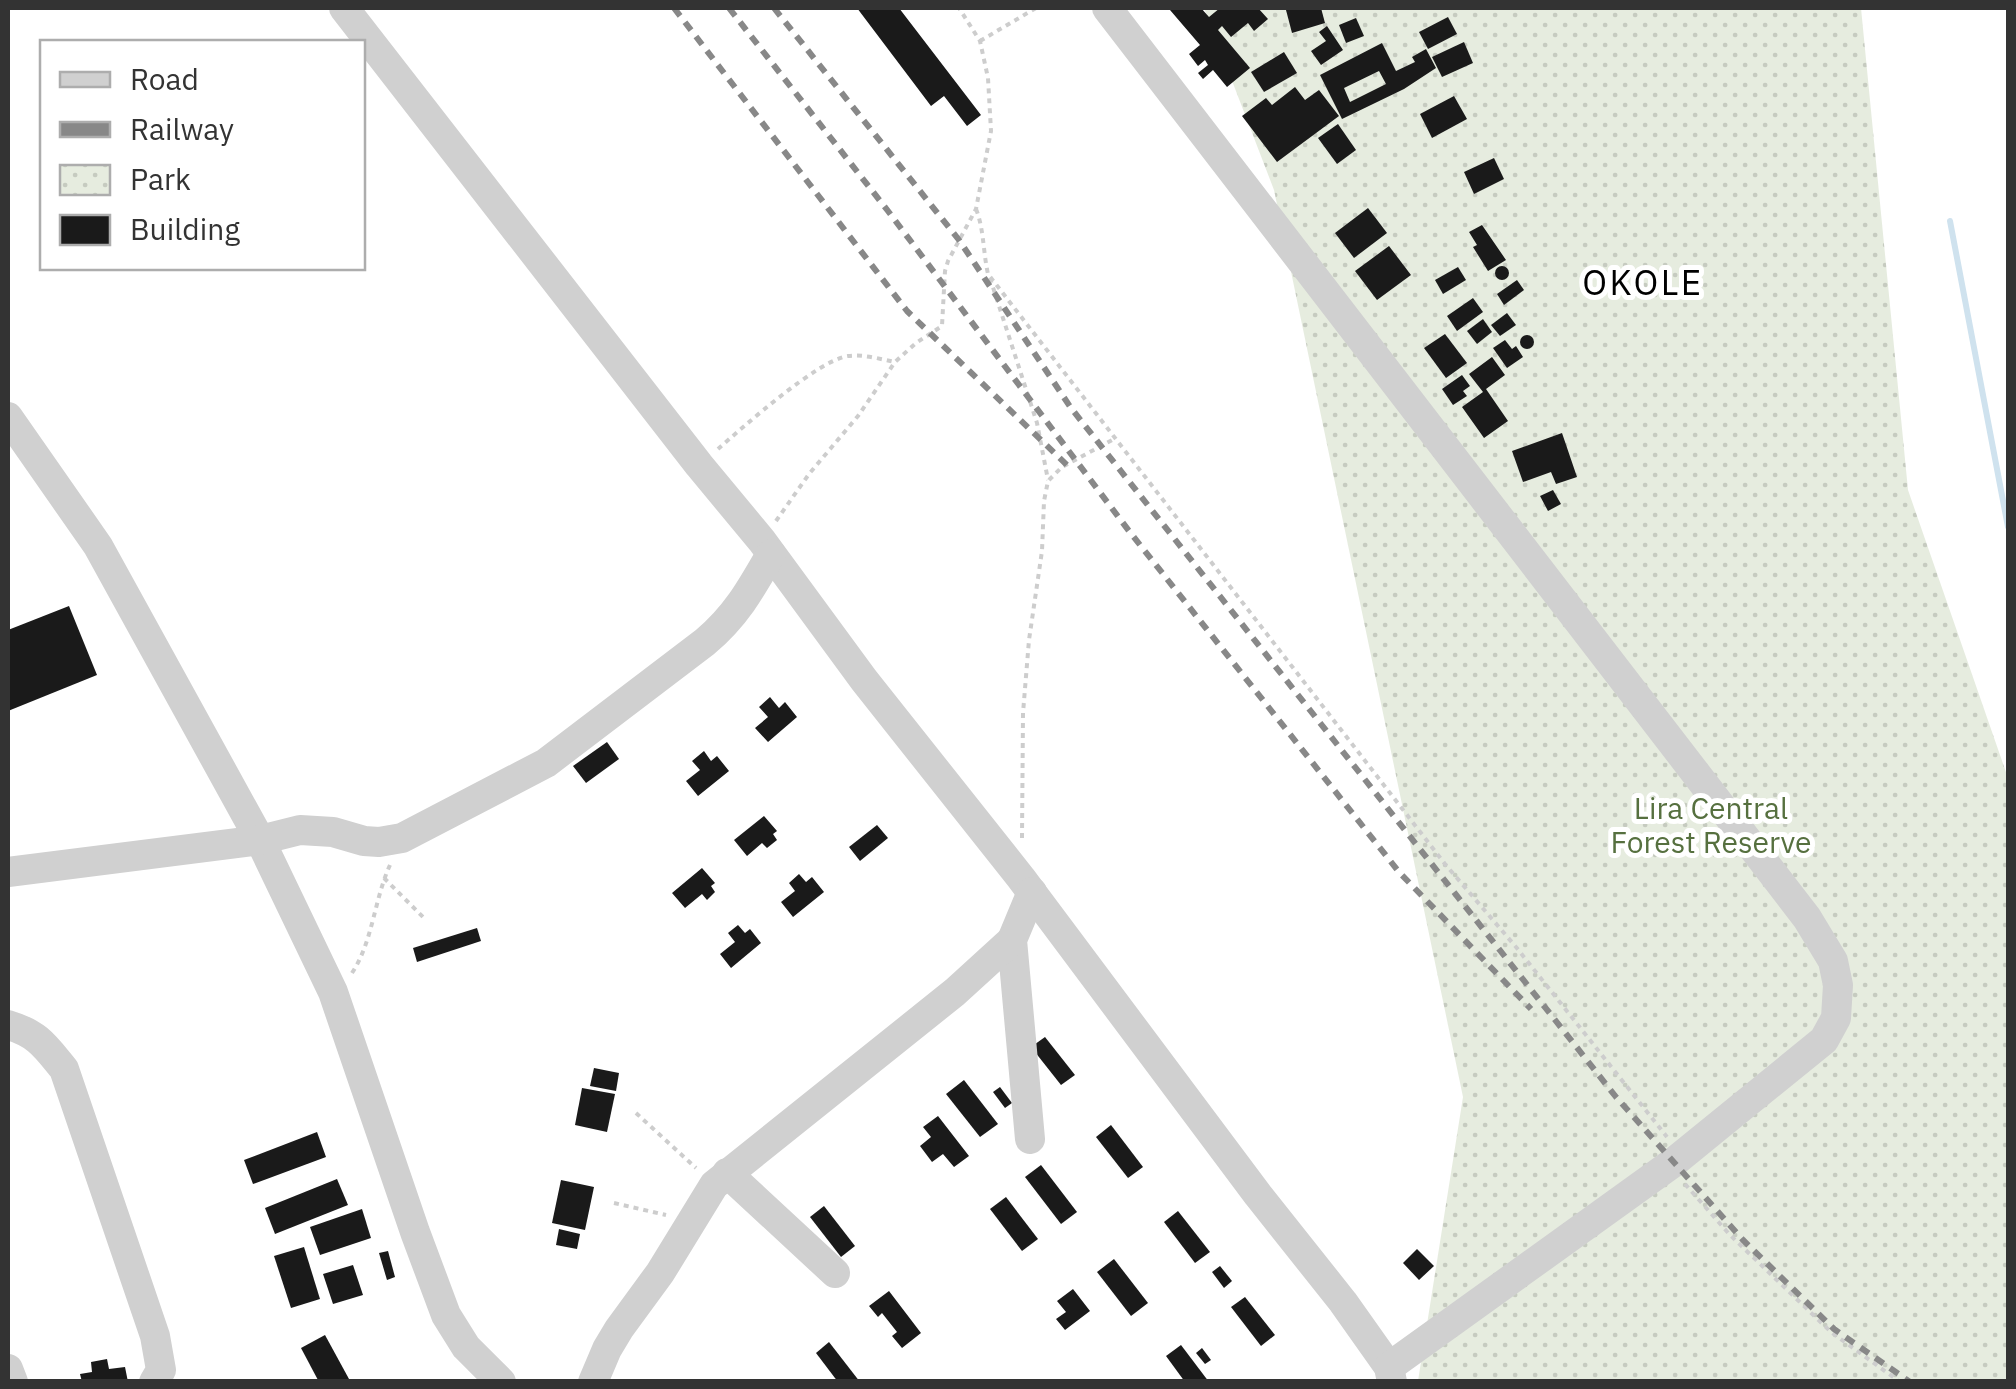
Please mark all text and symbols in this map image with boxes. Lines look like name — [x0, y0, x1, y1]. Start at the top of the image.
legend — [40, 40, 365, 270]
text: Road — [130, 59, 199, 98]
text: Railway — [130, 109, 234, 148]
text: Park — [130, 159, 191, 198]
text: Building — [130, 209, 240, 248]
district label: OKOLE — [1582, 259, 1704, 305]
park label: Lira Central Forest Reserve — [1611, 788, 1811, 861]

